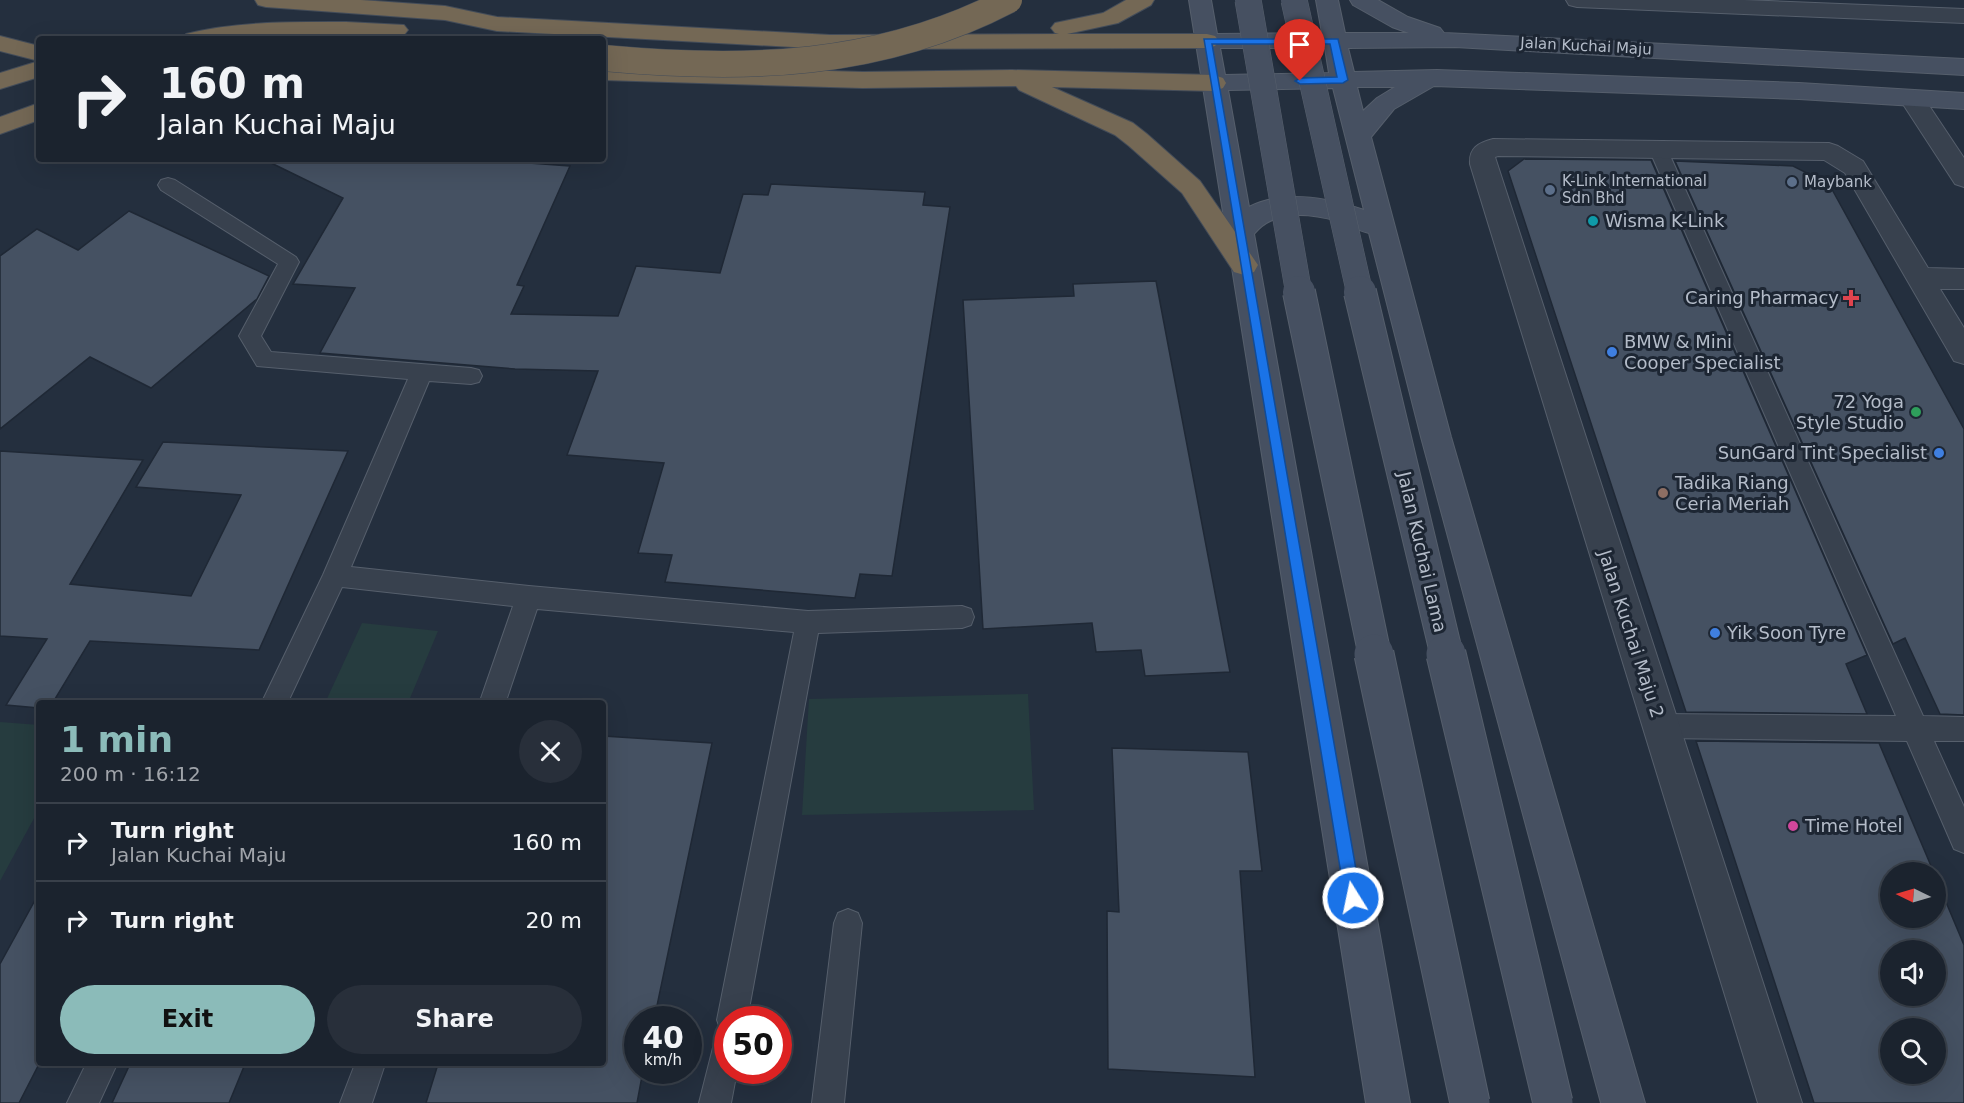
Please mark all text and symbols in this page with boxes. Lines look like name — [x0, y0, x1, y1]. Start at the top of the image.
pin — [1274, 19, 1325, 81]
icon: arrive — [1283, 28, 1316, 61]
street label: Jalan Kuchai Maju — [1519, 34, 1652, 58]
text: 160 m — [159, 59, 305, 108]
icon: right — [60, 60, 138, 138]
text: Jalan Kuchai Maju — [159, 109, 396, 140]
place label: K-Link International Sdn Bhd — [1562, 172, 1707, 207]
place label: Maybank — [1804, 173, 1872, 191]
marker: Maybank — [1785, 175, 1799, 189]
marker: K-Link International Sdn Bhd — [1543, 183, 1557, 197]
place label: Wisma K-Link — [1605, 210, 1725, 231]
marker: Wisma K-Link — [1586, 214, 1600, 228]
place label: Caring Pharmacy — [1685, 287, 1839, 308]
marker: Caring Pharmacy — [1844, 291, 1858, 305]
place label: BMW & Mini Cooper Specialist — [1624, 331, 1781, 373]
marker: BMW & Mini Cooper Specialist — [1605, 345, 1619, 359]
place label: 72 Yoga Style Studio — [1796, 391, 1904, 433]
marker: 72 Yoga Style Studio — [1909, 405, 1923, 419]
place label: SunGard Tint Specialist — [1718, 442, 1927, 463]
marker: SunGard Tint Specialist — [1932, 446, 1946, 460]
street label: Jalan Kuchai Lama — [1394, 468, 1451, 634]
place label: Tadika Riang Ceria Meriah — [1674, 472, 1789, 514]
marker: Tadika Riang Ceria Meriah — [1656, 486, 1670, 500]
street label: Jalan Kuchai Maju 2 — [1594, 546, 1669, 720]
place label: Yik Soon Tyre — [1726, 622, 1846, 643]
marker: Yik Soon Tyre — [1708, 626, 1722, 640]
text: 1 min — [60, 719, 173, 760]
button: close — [519, 720, 582, 783]
text: 200 m · 16:12 — [60, 762, 201, 786]
place label: Time Hotel — [1804, 815, 1902, 836]
text: Turn right — [111, 818, 234, 843]
marker: Time Hotel — [1786, 819, 1800, 833]
icon: right — [60, 826, 93, 859]
text: 160 m — [512, 830, 582, 855]
text: Jalan Kuchai Maju — [111, 843, 286, 867]
north arrow — [1880, 862, 1946, 928]
map controls — [1880, 862, 1946, 1084]
position arrow — [1321, 866, 1385, 930]
icon: right — [60, 904, 93, 937]
text: Turn right — [111, 908, 234, 933]
text: 20 m — [526, 908, 582, 933]
button: sound — [1880, 940, 1946, 1006]
button: Exit — [60, 985, 315, 1054]
button: Share — [327, 985, 582, 1054]
speed limit sign: 50 — [714, 1006, 792, 1084]
button: search — [1880, 1018, 1946, 1084]
text: 40 — [642, 1020, 684, 1055]
text: km/h — [644, 1051, 682, 1069]

